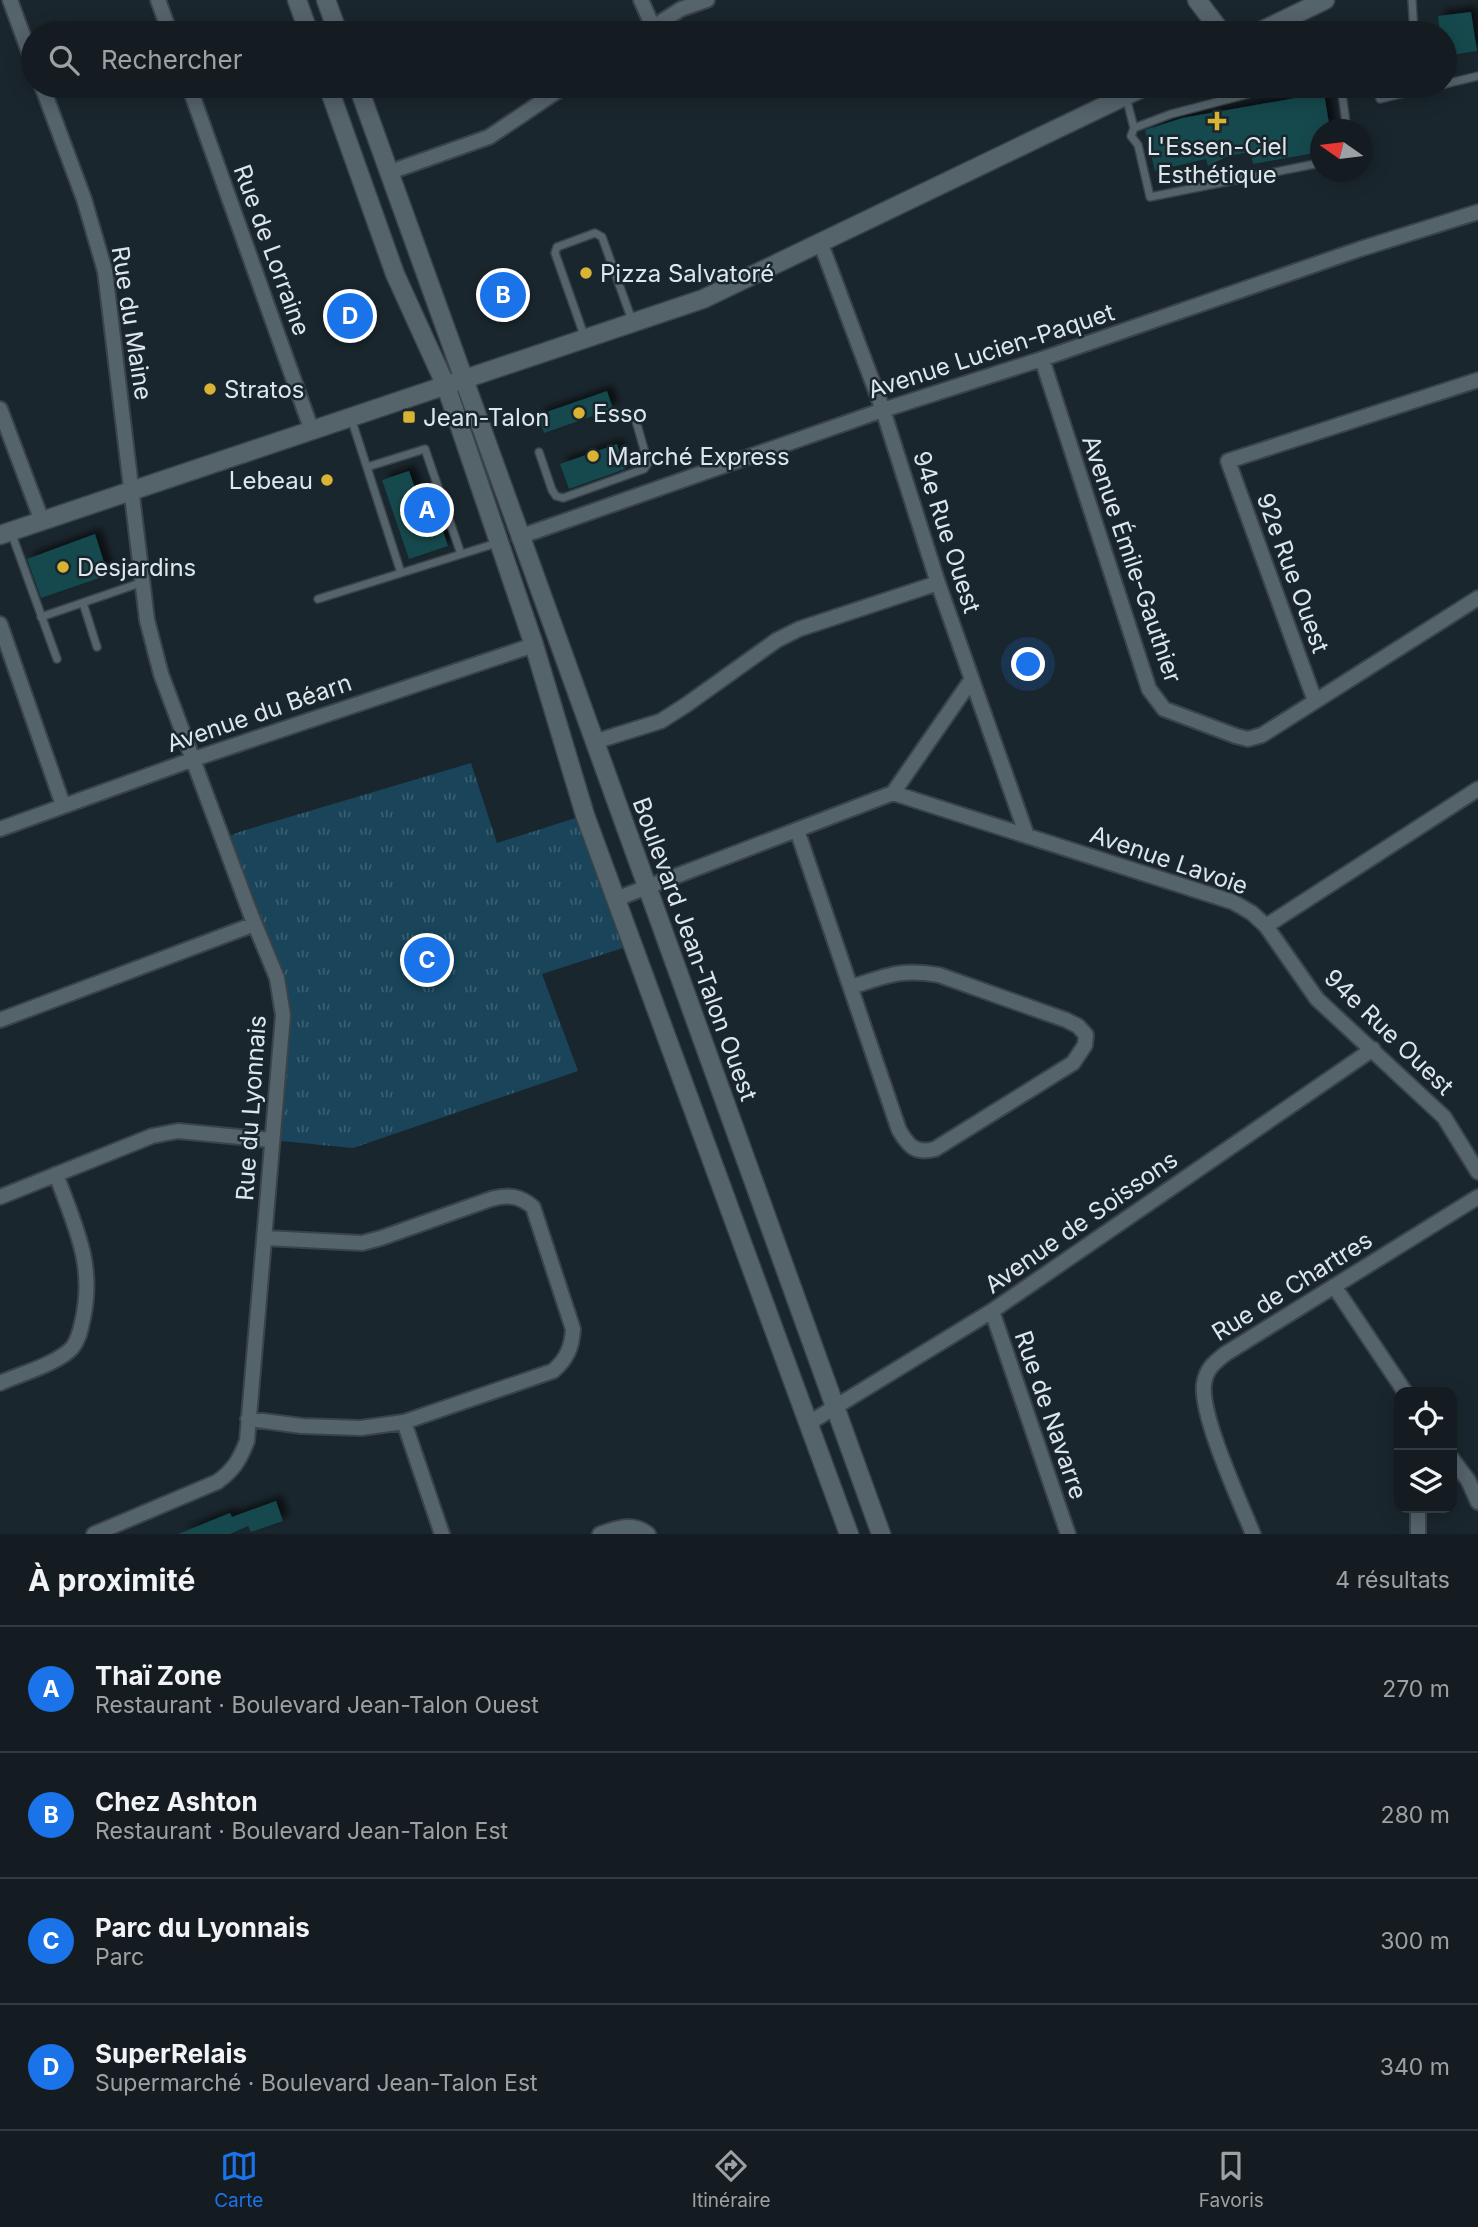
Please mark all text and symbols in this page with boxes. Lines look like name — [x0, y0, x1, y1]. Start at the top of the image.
search box — [21, 21, 1457, 98]
icon: search — [45, 41, 83, 79]
text: Rechercher — [101, 44, 242, 75]
marker: L'Essen-Ciel Esthétique — [1209, 113, 1225, 129]
north arrow — [1310, 119, 1373, 182]
place label: L'Essen-Ciel Esthétique — [1147, 132, 1287, 189]
street label: Rue de Lorraine — [228, 161, 316, 339]
street label: Rue du Maine — [106, 244, 158, 402]
place label: Pizza Salvatoré — [600, 259, 774, 288]
marker: Pizza Salvatoré — [578, 265, 594, 281]
pin: B — [480, 269, 526, 321]
pin: D — [327, 290, 373, 342]
street label: Avenue Lucien-Paquet — [864, 297, 1118, 405]
place label: Stratos — [224, 375, 304, 404]
marker: Stratos — [202, 381, 218, 397]
place label: Esso — [593, 399, 647, 428]
place label: Jean-Talon — [423, 403, 549, 432]
marker: Esso — [571, 405, 587, 421]
marker: Jean-Talon — [401, 409, 417, 425]
street label: Avenue Émile-Gauthier — [1076, 431, 1189, 686]
place label: Marché Express — [607, 442, 790, 471]
street label: 94e Rue Ouest — [907, 447, 987, 617]
marker: Marché Express — [585, 448, 601, 464]
place label: Lebeau — [229, 466, 313, 495]
marker: Lebeau — [319, 472, 335, 488]
pin: A — [404, 484, 450, 536]
street label: 92e Rue Ouest — [1251, 489, 1335, 657]
place label: Desjardins — [77, 553, 196, 582]
marker: Desjardins — [55, 559, 71, 575]
your location — [1011, 647, 1045, 681]
street label: Avenue du Béarn — [163, 668, 355, 758]
street label: Boulevard Jean-Talon Ouest — [627, 793, 764, 1105]
street label: Avenue Lavoie — [1086, 819, 1252, 901]
pin: C — [404, 934, 450, 986]
street label: 94e Rue Ouest — [1318, 963, 1460, 1101]
street label: Rue du Lyonnais — [230, 1014, 272, 1202]
street label: Avenue de Soissons — [979, 1145, 1183, 1299]
street label: Rue de Chartres — [1206, 1225, 1378, 1347]
street label: Rue de Navarre — [1009, 1327, 1093, 1503]
map controls — [1394, 1387, 1457, 1513]
button: locate — [1394, 1387, 1457, 1450]
button: layers — [1394, 1450, 1457, 1513]
text: À proximité — [28, 1562, 195, 1598]
text: 4 résultats — [1335, 1566, 1450, 1594]
text: Thaï Zone — [95, 1660, 222, 1691]
text: A — [42, 1675, 60, 1703]
text: 270 m — [1382, 1675, 1450, 1703]
text: Restaurant · Boulevard Jean-Talon Ouest — [95, 1691, 539, 1719]
text: Chez Ashton — [95, 1786, 258, 1817]
text: B — [43, 1801, 59, 1829]
text: 280 m — [1381, 1801, 1450, 1829]
text: Restaurant · Boulevard Jean-Talon Est — [95, 1817, 508, 1845]
text: Parc du Lyonnais — [95, 1912, 310, 1943]
text: C — [42, 1927, 60, 1955]
text: 300 m — [1380, 1927, 1450, 1955]
text: Parc — [95, 1943, 144, 1971]
text: SuperRelais — [95, 2038, 247, 2069]
text: D — [43, 2053, 59, 2081]
text: 340 m — [1380, 2053, 1450, 2081]
text: Supermarché · Boulevard Jean-Talon Est — [95, 2069, 538, 2097]
tab: Carte — [214, 2147, 263, 2212]
tab: Itinéraire — [692, 2147, 770, 2212]
tab: Favoris — [1199, 2147, 1264, 2212]

